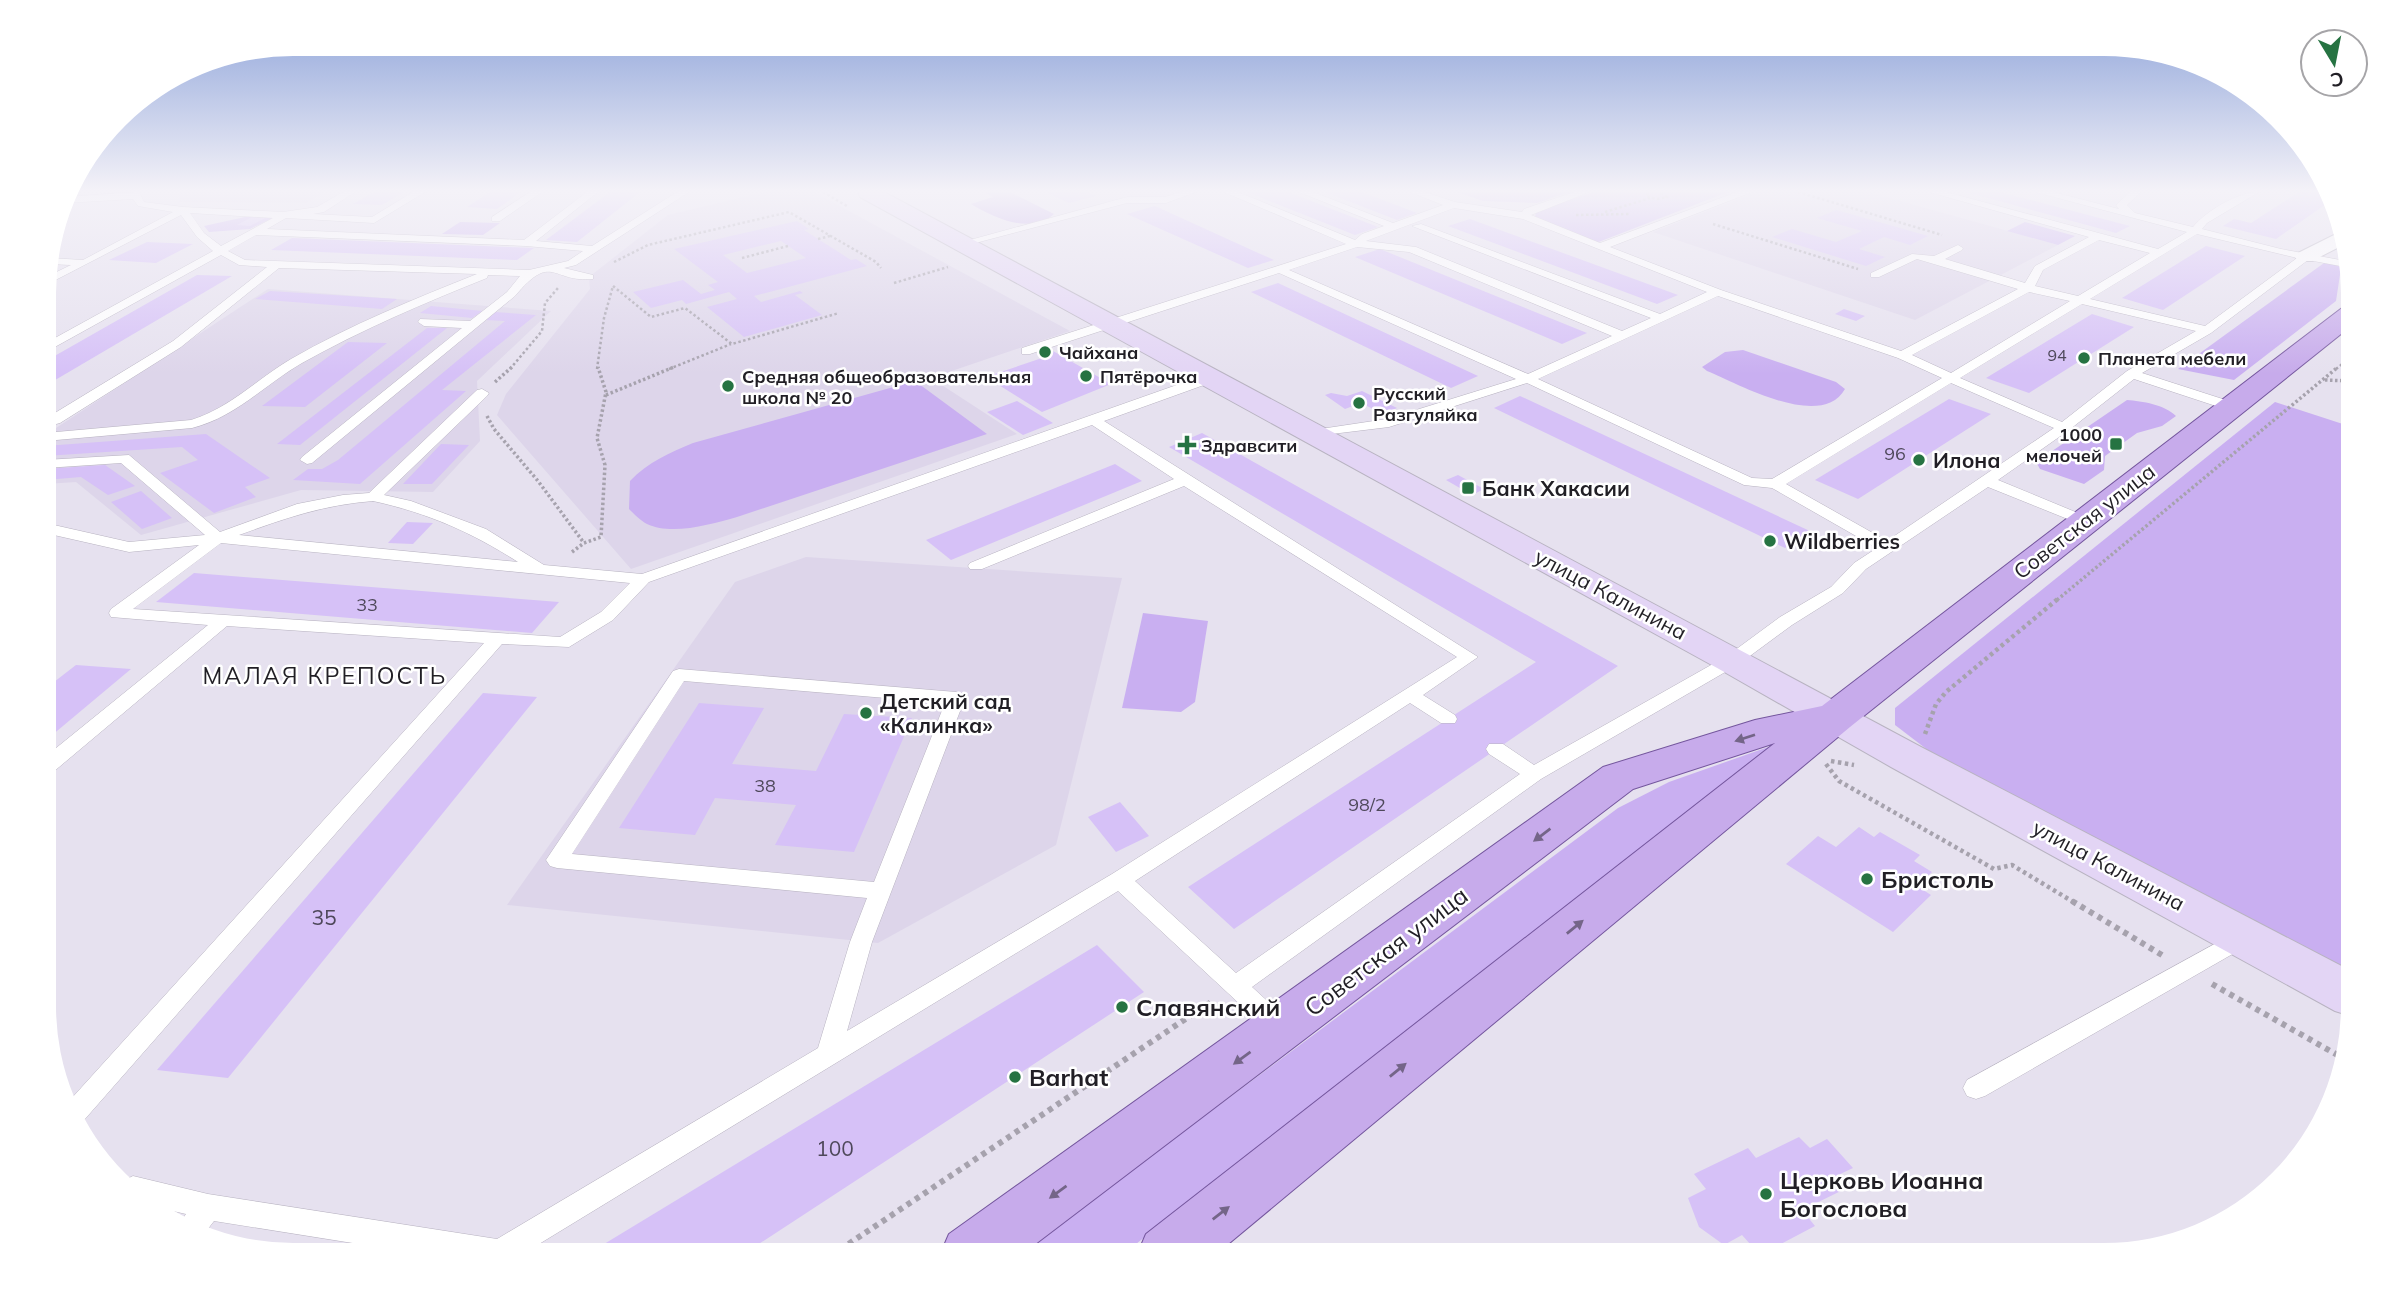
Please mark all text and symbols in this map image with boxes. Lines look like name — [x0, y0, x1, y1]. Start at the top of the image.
north arrow — [2299, 28, 2369, 98]
text: С — [2328, 67, 2345, 93]
place label: Чайхана — [1059, 341, 1138, 364]
marker: Чайхана — [1037, 344, 1053, 360]
house number: 94 — [2047, 345, 2067, 365]
place label: Планета мебели — [2098, 347, 2246, 370]
marker: Планета мебели — [2076, 350, 2092, 366]
place label: Средняя общеобразовательная школа № 20 — [742, 365, 1031, 409]
place label: Пятёрочка — [1100, 365, 1197, 388]
marker: Пятёрочка — [1078, 368, 1094, 384]
marker: Средняя общеобразовательная школа № 20 — [720, 378, 736, 394]
place label: Русский Разгуляйка — [1373, 382, 1478, 426]
marker: Русский Разгуляйка — [1351, 395, 1367, 411]
place label: 1000 мелочей — [2026, 423, 2102, 467]
place label: Здравсити — [1201, 434, 1297, 457]
marker: 1000 мелочей — [2108, 436, 2124, 452]
marker: Здравсити — [1179, 437, 1195, 453]
house number: 96 — [1884, 442, 1906, 465]
place label: Илона — [1933, 447, 2001, 473]
marker: Илона — [1911, 452, 1927, 468]
street label: Советская улица — [2008, 458, 2160, 584]
place label: Банк Хакасии — [1482, 475, 1630, 501]
marker: Банк Хакасии — [1460, 480, 1476, 496]
place label: Wildberries — [1784, 528, 1900, 554]
marker: Wildberries — [1762, 533, 1778, 549]
street label: улица Калинина — [1530, 543, 1692, 645]
house number: 33 — [356, 593, 378, 616]
district label: МАЛАЯ КРЕПОСТЬ — [203, 661, 447, 690]
place label: Детский сад «Калинка» — [880, 688, 1011, 738]
marker: Детский сад «Калинка» — [858, 705, 874, 721]
one-way arrow — [1734, 733, 1755, 744]
house number: 38 — [754, 774, 776, 797]
house number: 98/2 — [1348, 793, 1386, 816]
street label: улица Калинина — [2028, 814, 2190, 916]
one-way arrow — [1533, 827, 1551, 841]
place label: Бристоль — [1881, 864, 1994, 894]
marker: Бристоль — [1859, 871, 1875, 887]
street label: Советская улица — [1298, 880, 1474, 1022]
house number: 35 — [311, 904, 337, 930]
one-way arrow — [1566, 919, 1584, 934]
place label: Славянский — [1136, 992, 1280, 1022]
marker: Славянский — [1114, 999, 1130, 1015]
one-way arrow — [1232, 1051, 1251, 1065]
place label: Barhat — [1029, 1062, 1108, 1092]
one-way arrow — [1389, 1062, 1407, 1077]
marker: Barhat — [1007, 1069, 1023, 1085]
house number: 100 — [816, 1135, 854, 1161]
place label: Церковь Иоанна Богослова — [1780, 1165, 1983, 1223]
one-way arrow — [1049, 1185, 1067, 1199]
marker: Церковь Иоанна Богослова — [1758, 1186, 1774, 1202]
one-way arrow — [1212, 1205, 1230, 1220]

